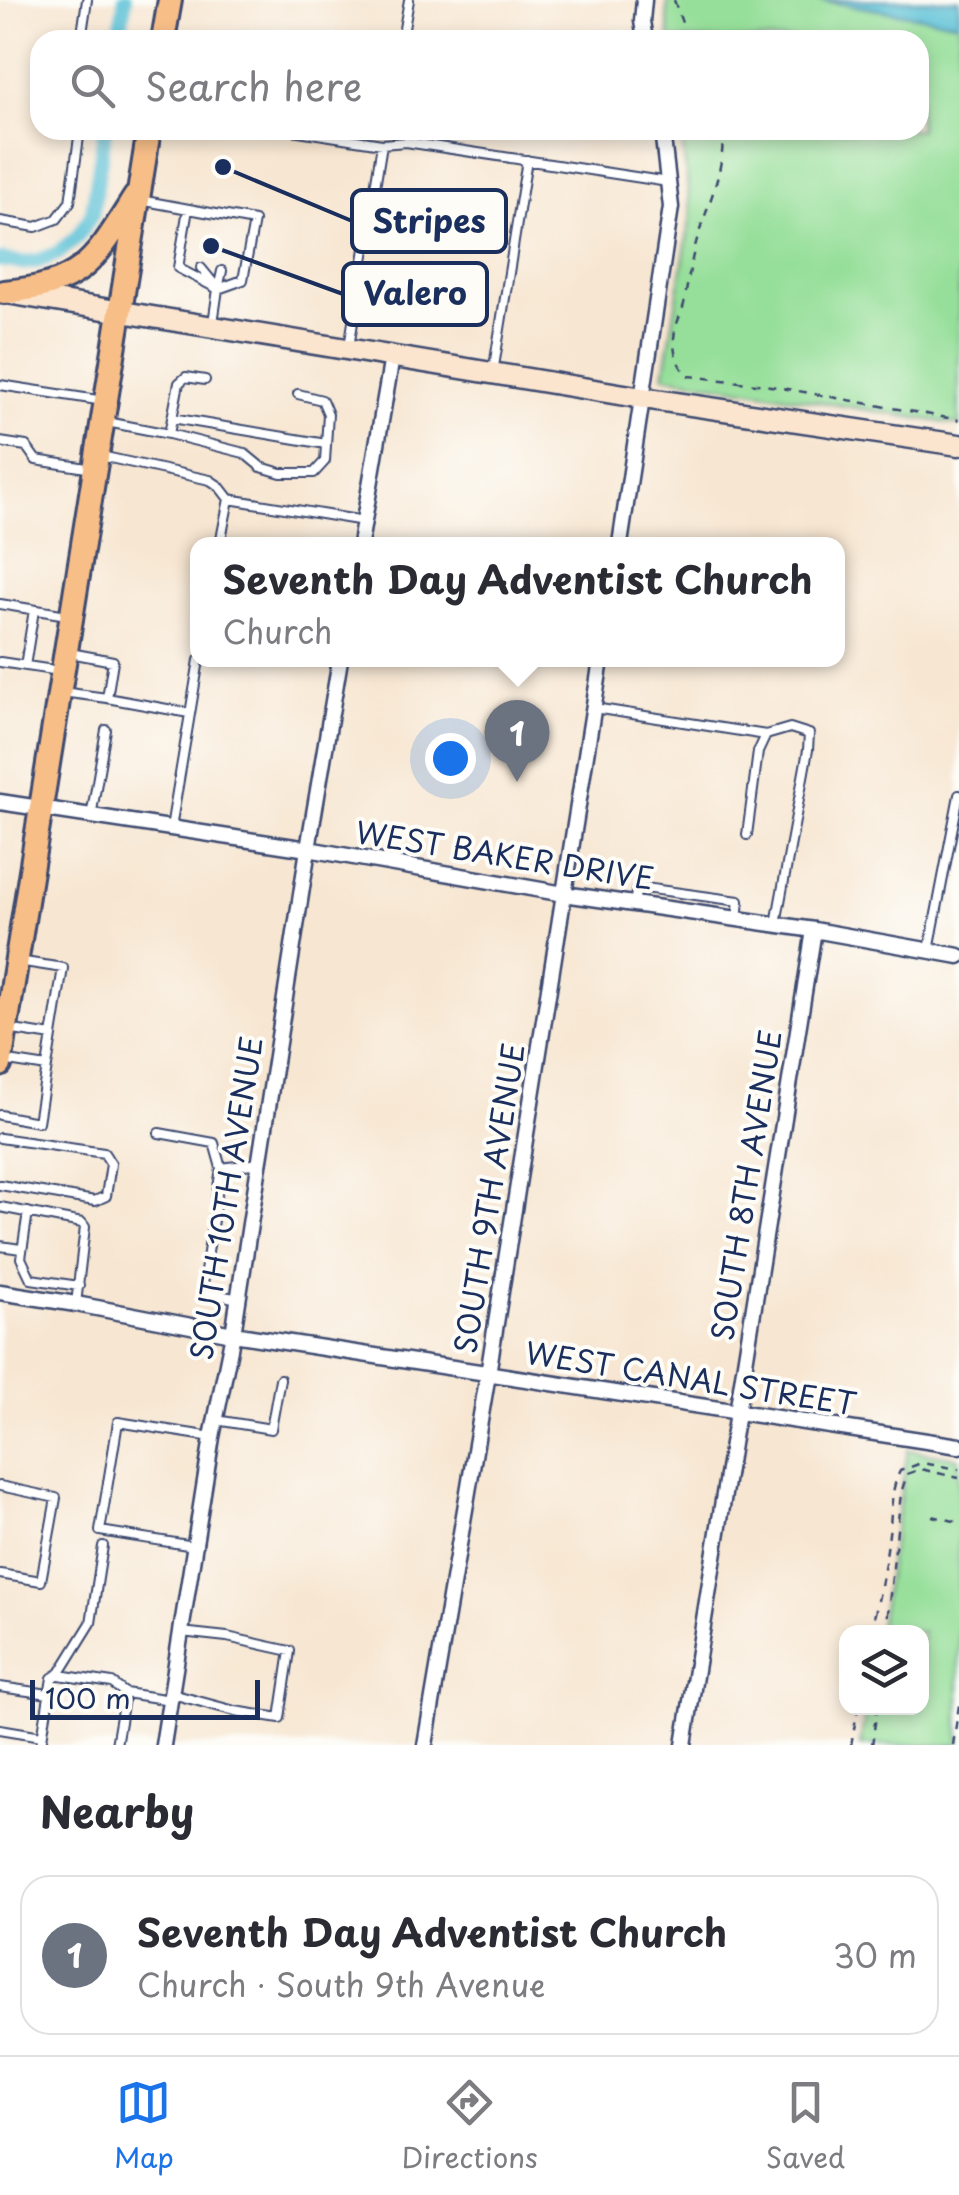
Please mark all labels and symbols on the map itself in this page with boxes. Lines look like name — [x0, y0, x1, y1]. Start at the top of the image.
callout: Stripes — [352, 190, 506, 252]
text: Stripes — [372, 196, 486, 244]
callout: Valero — [343, 263, 487, 325]
text: Valero — [363, 268, 467, 316]
pin: 1 — [484, 700, 550, 782]
your location — [425, 733, 476, 784]
street label: WEST BAKER DRIVE — [353, 808, 657, 900]
street label: SOUTH 8TH AVENUE — [698, 1026, 792, 1344]
street label: SOUTH 10TH AVENUE — [177, 1033, 273, 1363]
street label: SOUTH 9TH AVENUE — [441, 1040, 535, 1356]
street label: WEST CANAL STREET — [522, 1329, 860, 1425]
scale bar — [30, 1675, 260, 1720]

